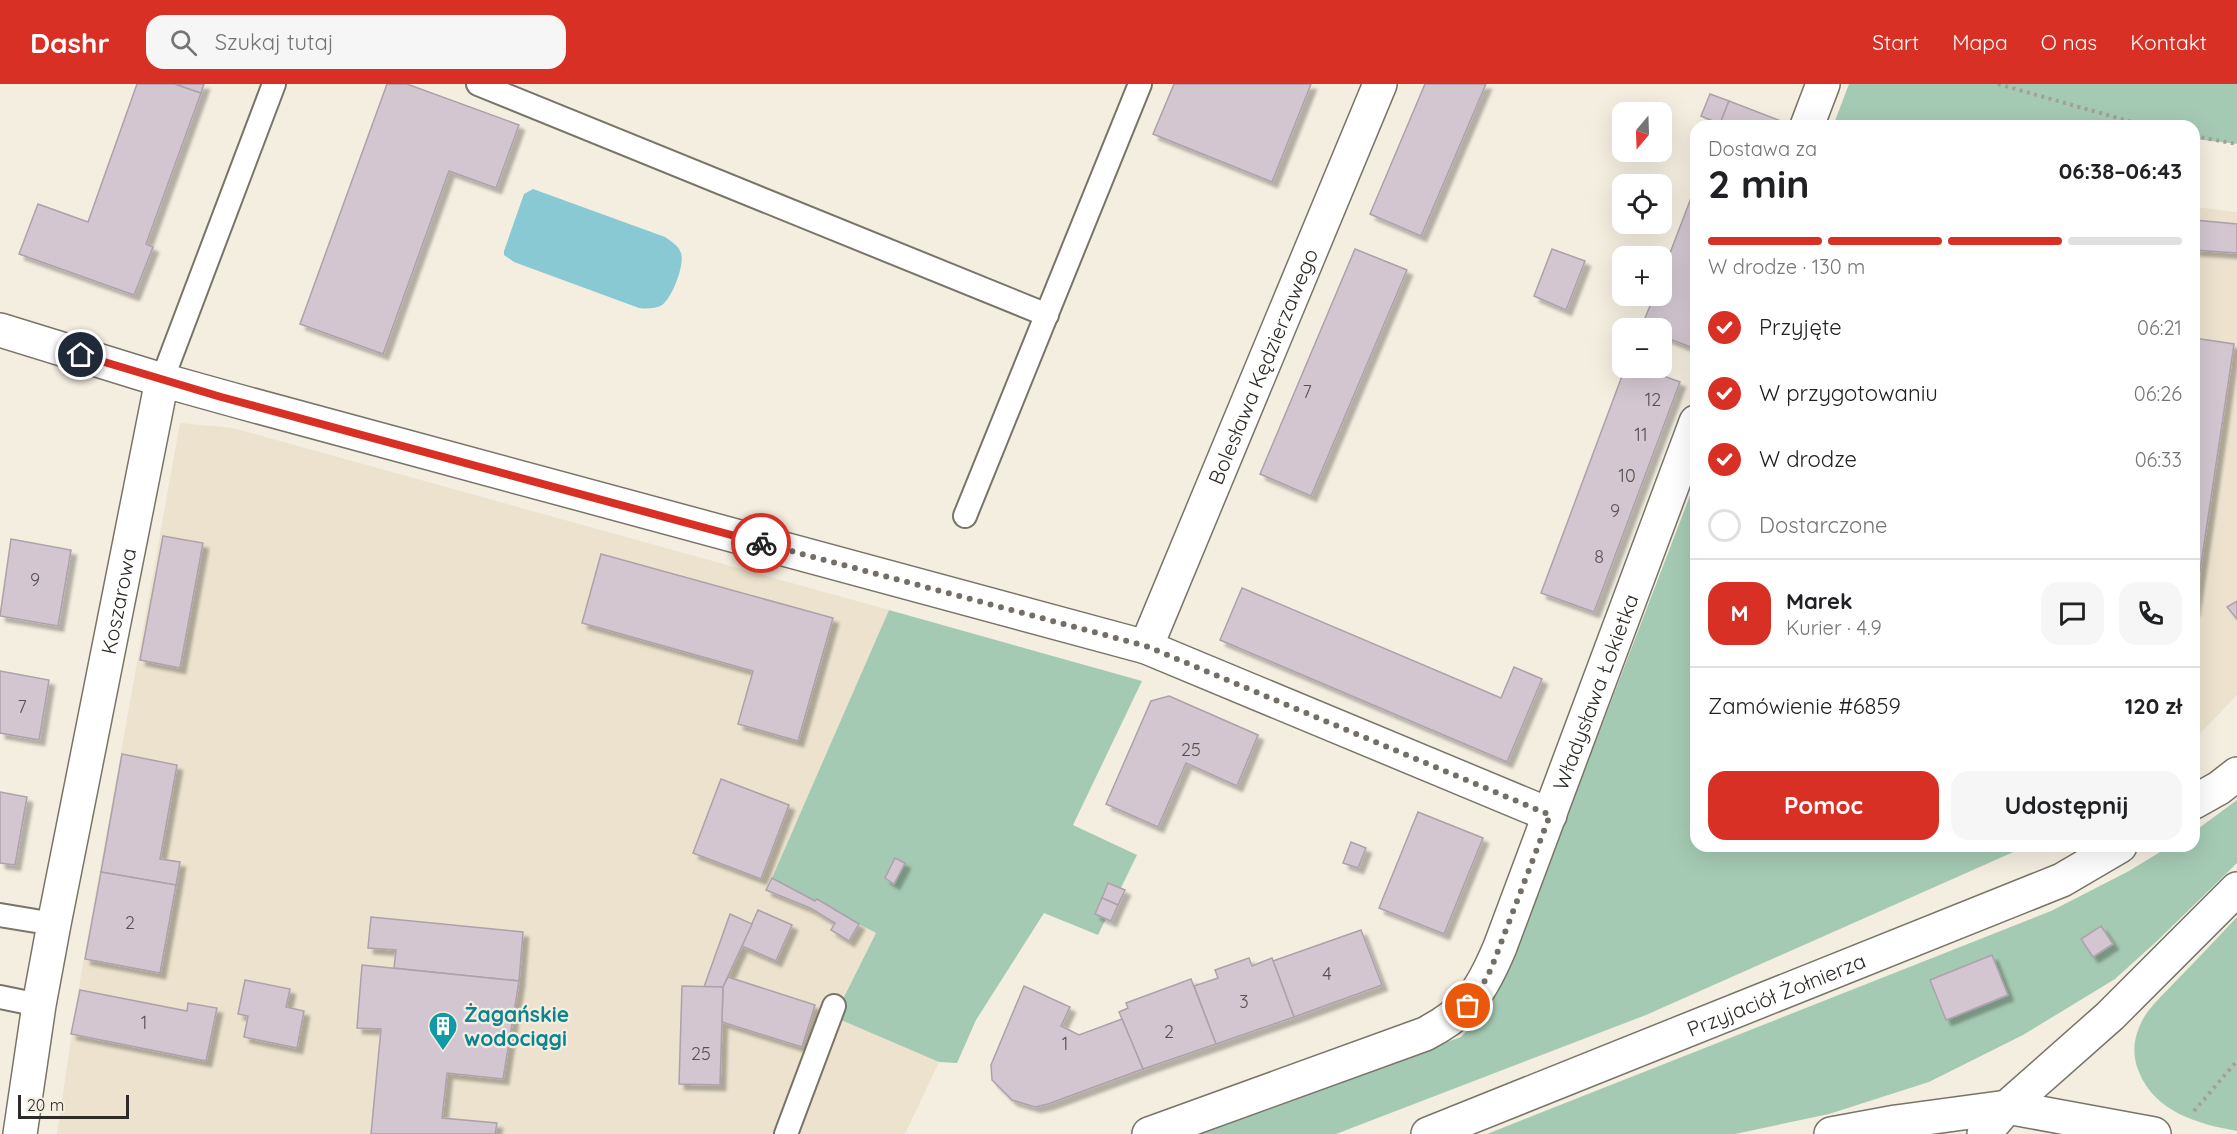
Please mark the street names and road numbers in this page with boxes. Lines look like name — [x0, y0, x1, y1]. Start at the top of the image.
street label: Bolesława Kędzierzawego — [1202, 244, 1323, 488]
street label: Koszarowa — [95, 546, 141, 657]
street label: Władysława Łokietka — [1547, 590, 1644, 794]
street label: Przyjaciół Żołnierza — [1683, 947, 1869, 1042]

